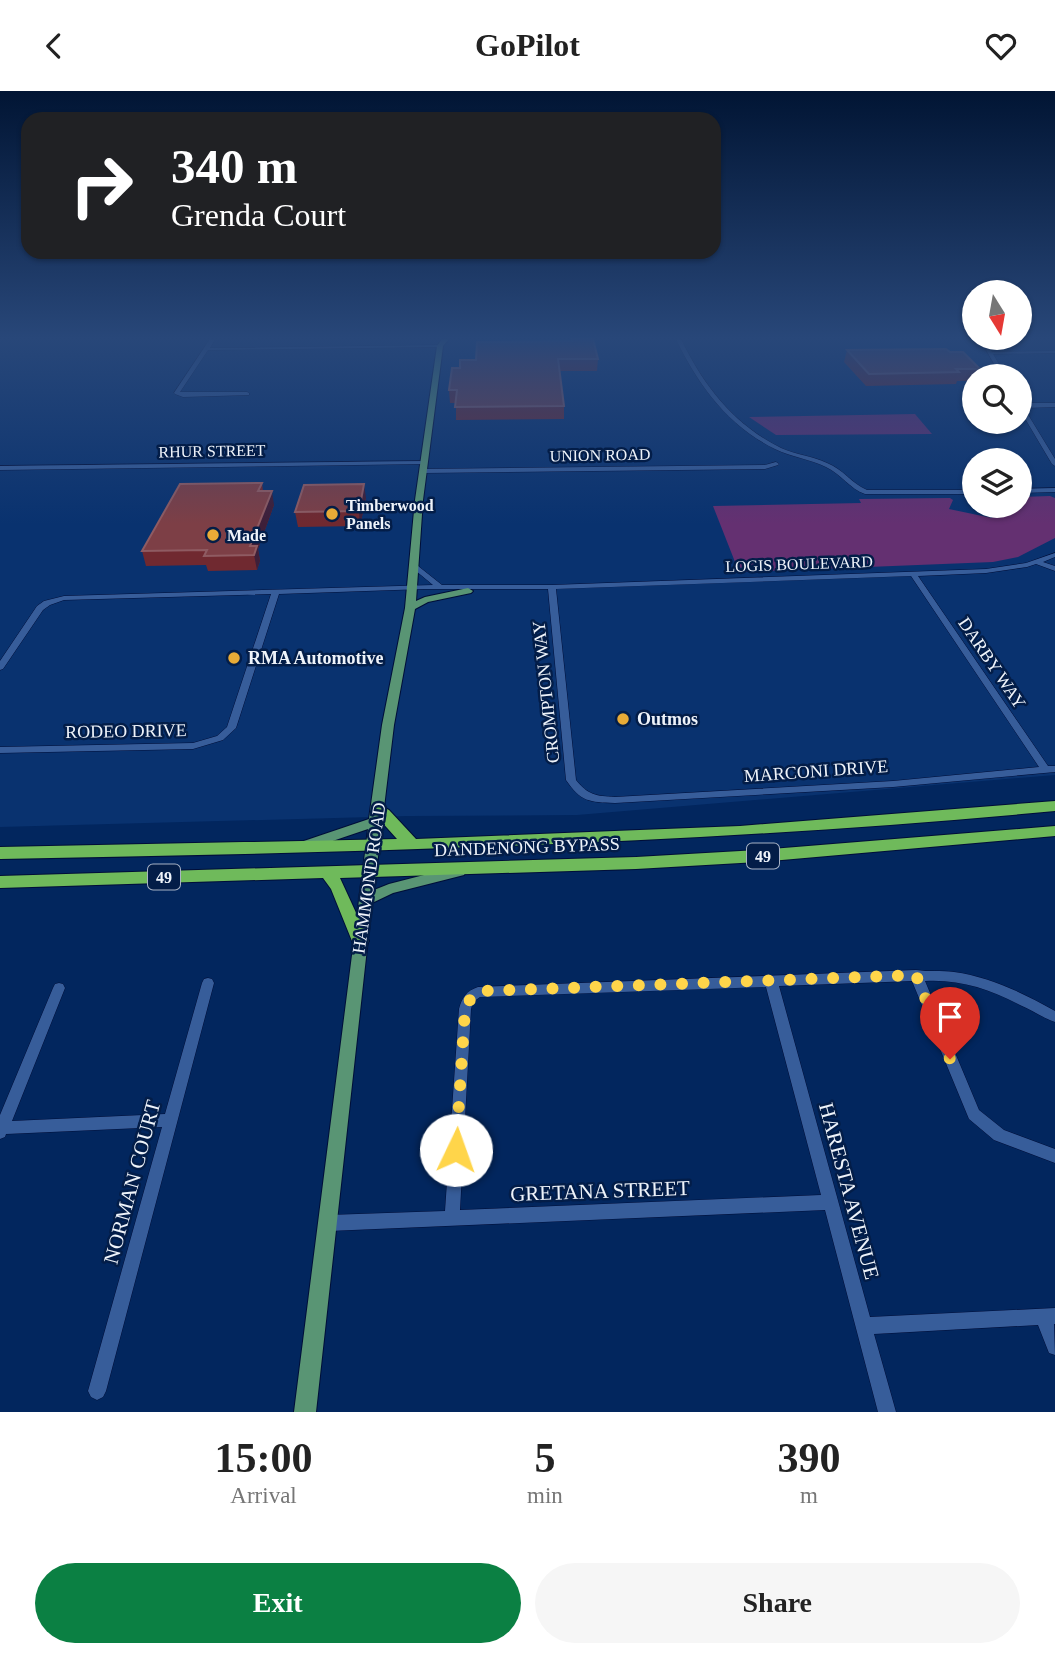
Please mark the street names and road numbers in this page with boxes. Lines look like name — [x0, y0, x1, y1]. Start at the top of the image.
street label: RHUR STREET — [158, 442, 266, 460]
street label: UNION ROAD — [549, 446, 651, 464]
street label: LOGIS BOULEVARD — [725, 553, 873, 575]
street label: DARBY WAY — [954, 614, 1030, 712]
street label: CROMPTON WAY — [529, 620, 563, 764]
street label: RODEO DRIVE — [65, 720, 187, 742]
street label: MARCONI DRIVE — [743, 756, 889, 786]
street label: HAMMOND ROAD — [348, 801, 390, 955]
street label: DANDENONG BYPASS — [434, 834, 620, 860]
road number: 49 — [747, 843, 779, 869]
road number: 49 — [148, 865, 180, 890]
street label: NORMAN COURT — [99, 1097, 165, 1266]
street label: HARESTA AVENUE — [814, 1100, 884, 1282]
street label: GRETANA STREET — [510, 1176, 690, 1206]

